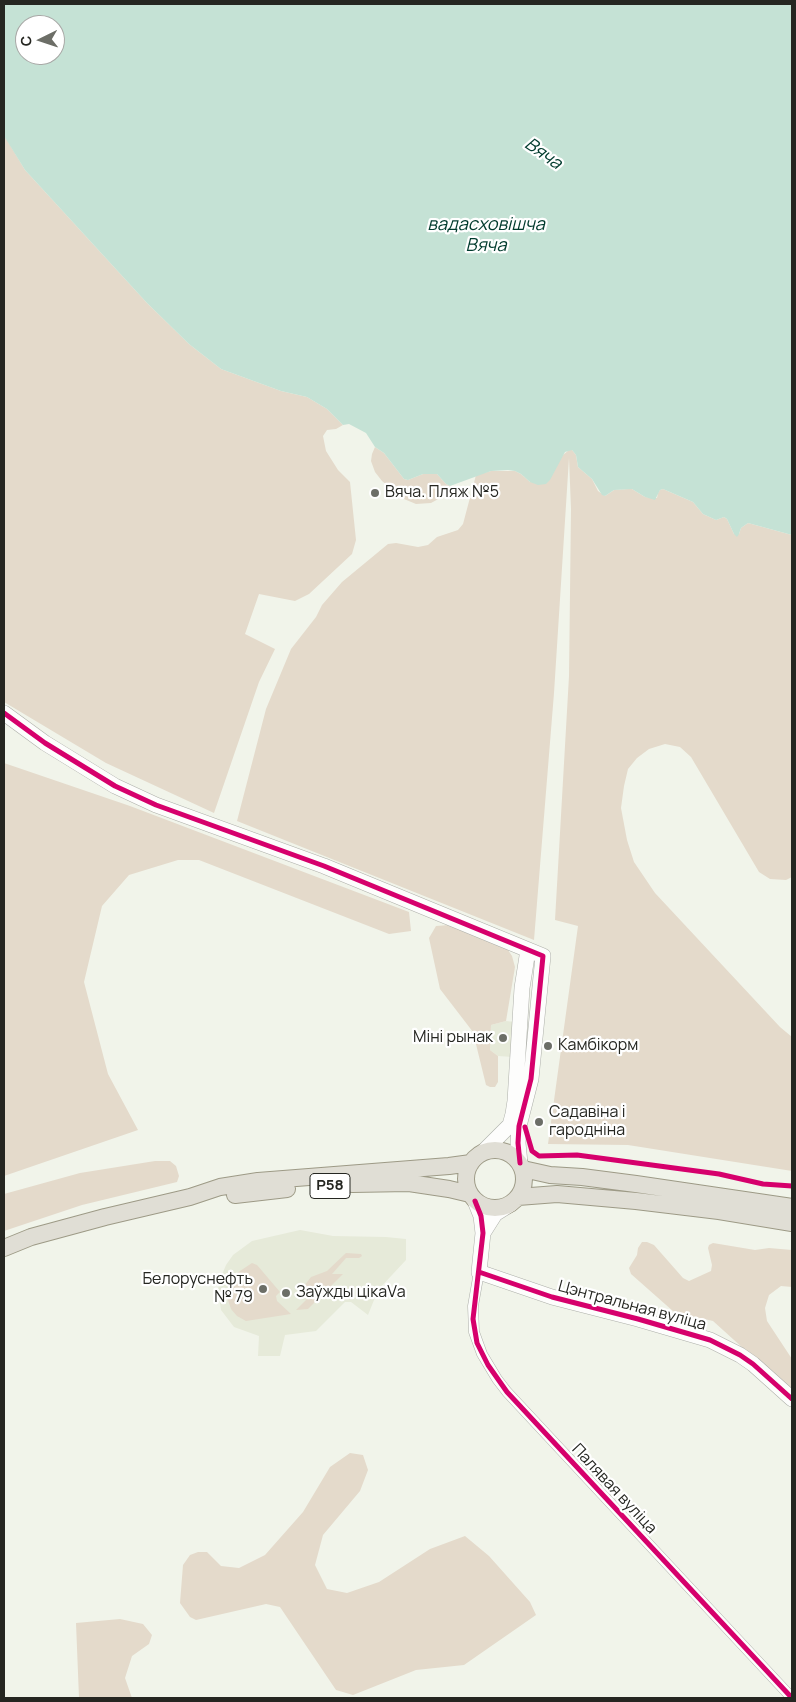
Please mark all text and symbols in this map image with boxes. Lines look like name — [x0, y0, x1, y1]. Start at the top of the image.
north arrow — [15, 15, 65, 65]
text: С — [16, 35, 35, 47]
water label: Вяча — [520, 133, 566, 175]
water label: вадасховішча Вяча — [427, 214, 545, 256]
place label: Вяча. Пляж №5 — [385, 483, 499, 503]
marker: Вяча. Пляж №5 — [369, 487, 381, 499]
place label: Міні рынак — [413, 1028, 493, 1048]
marker: Міні рынак — [497, 1032, 509, 1044]
place label: Камбікорм — [558, 1036, 638, 1056]
marker: Камбікорм — [542, 1040, 554, 1052]
place label: Садавіна і гародніна — [549, 1103, 625, 1141]
marker: Садавіна і гародніна — [533, 1116, 545, 1128]
road number: Р58 — [310, 1174, 350, 1198]
place label: Белоруснефть № 79 — [142, 1270, 253, 1308]
street label: Цэнтральная вуліца — [556, 1277, 708, 1335]
marker: Белоруснефть № 79 — [257, 1283, 269, 1295]
place label: Заўжды цікаVа — [296, 1283, 406, 1303]
marker: Заўжды цікаVа — [280, 1287, 292, 1299]
street label: Палявая вуліца — [567, 1440, 661, 1538]

